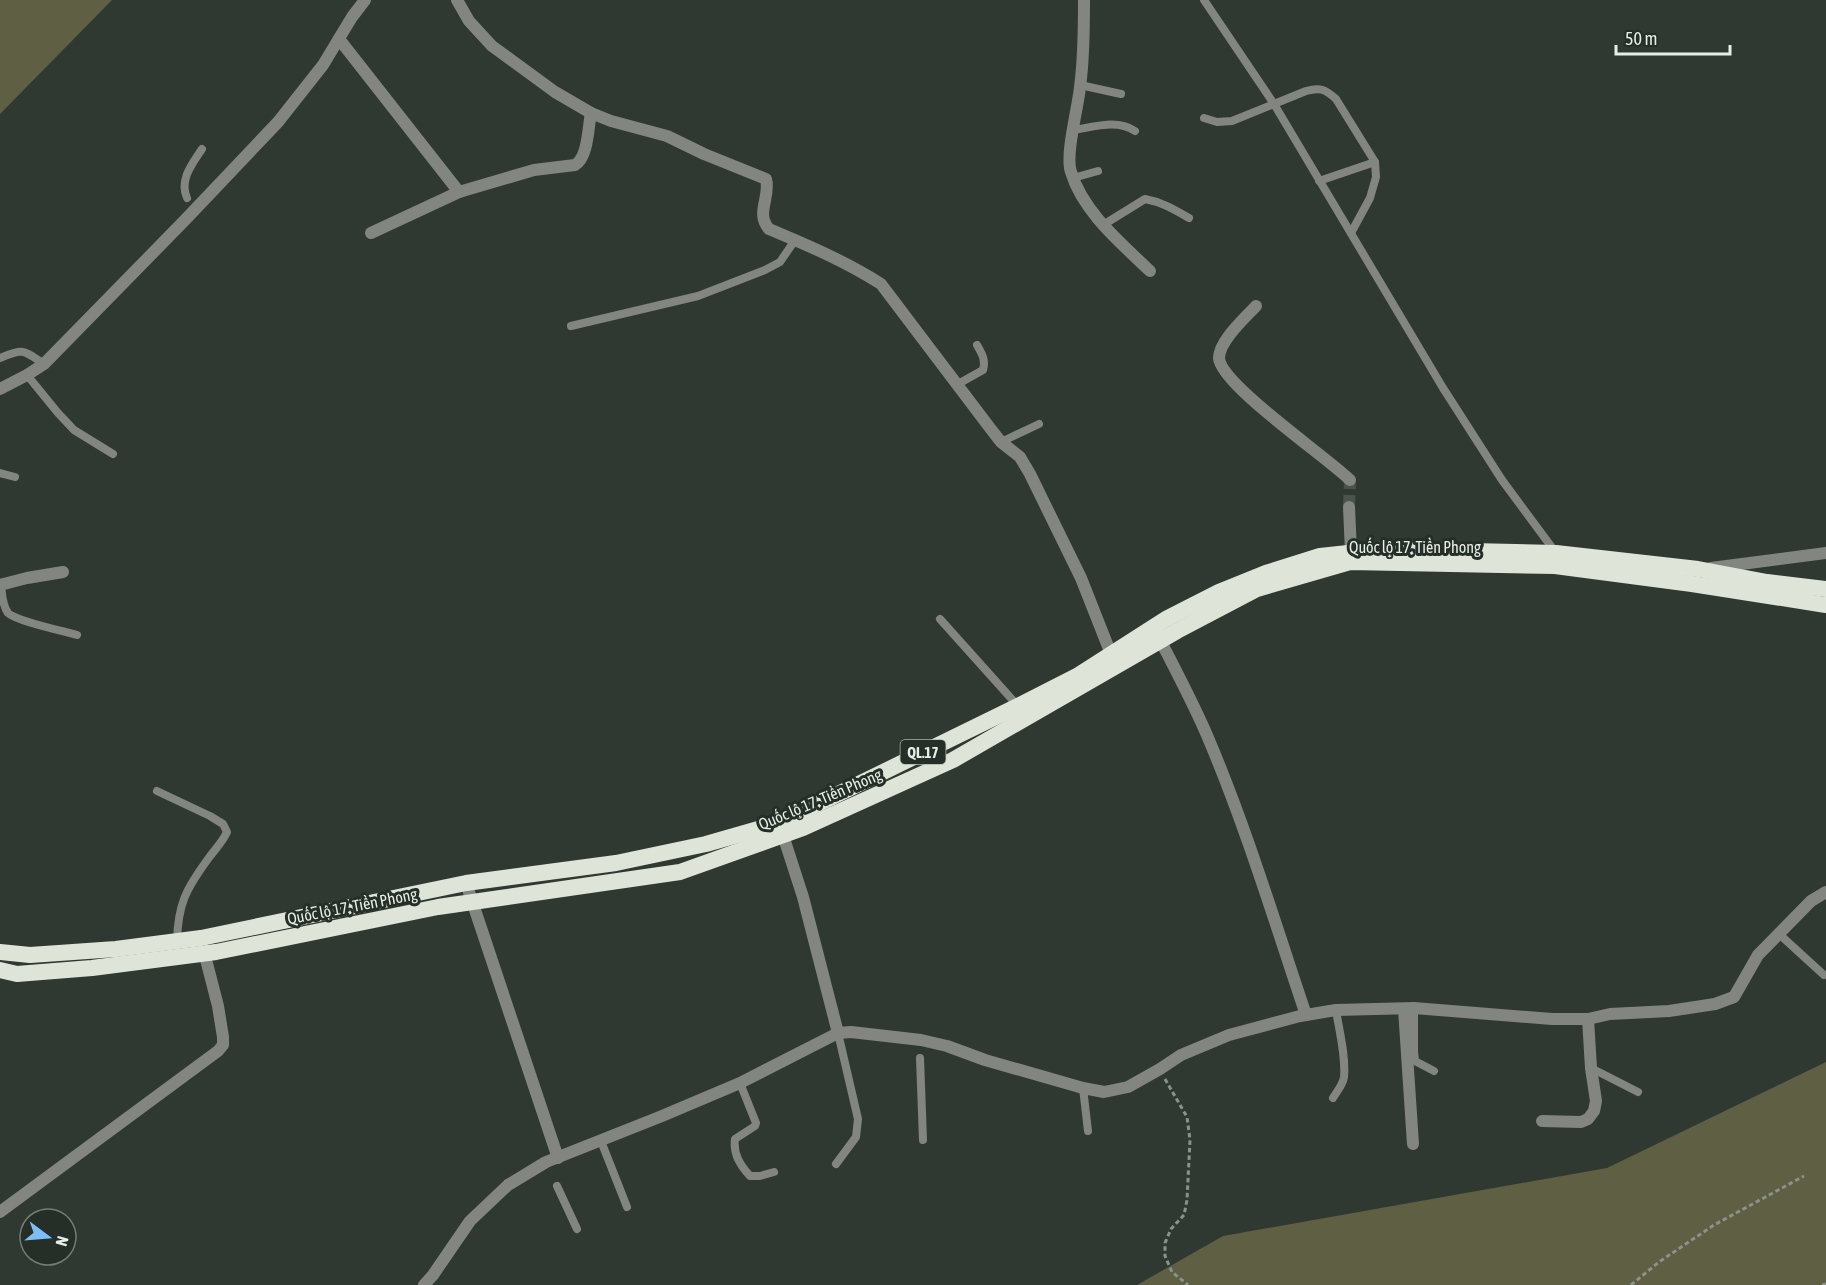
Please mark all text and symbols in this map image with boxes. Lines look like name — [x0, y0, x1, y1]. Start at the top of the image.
scale bar — [1616, 18, 1730, 56]
text: 50 m — [1625, 28, 1657, 49]
street label: Quốc lộ 17, Tiền Phong — [1349, 537, 1481, 557]
road number: QL.17 — [900, 740, 946, 764]
street label: Quốc lộ 17, Tiền Phong — [755, 764, 885, 834]
street label: Quốc lộ 17, Tiền Phong — [285, 884, 419, 928]
north arrow — [18, 1207, 78, 1267]
text: N — [52, 1234, 72, 1248]

